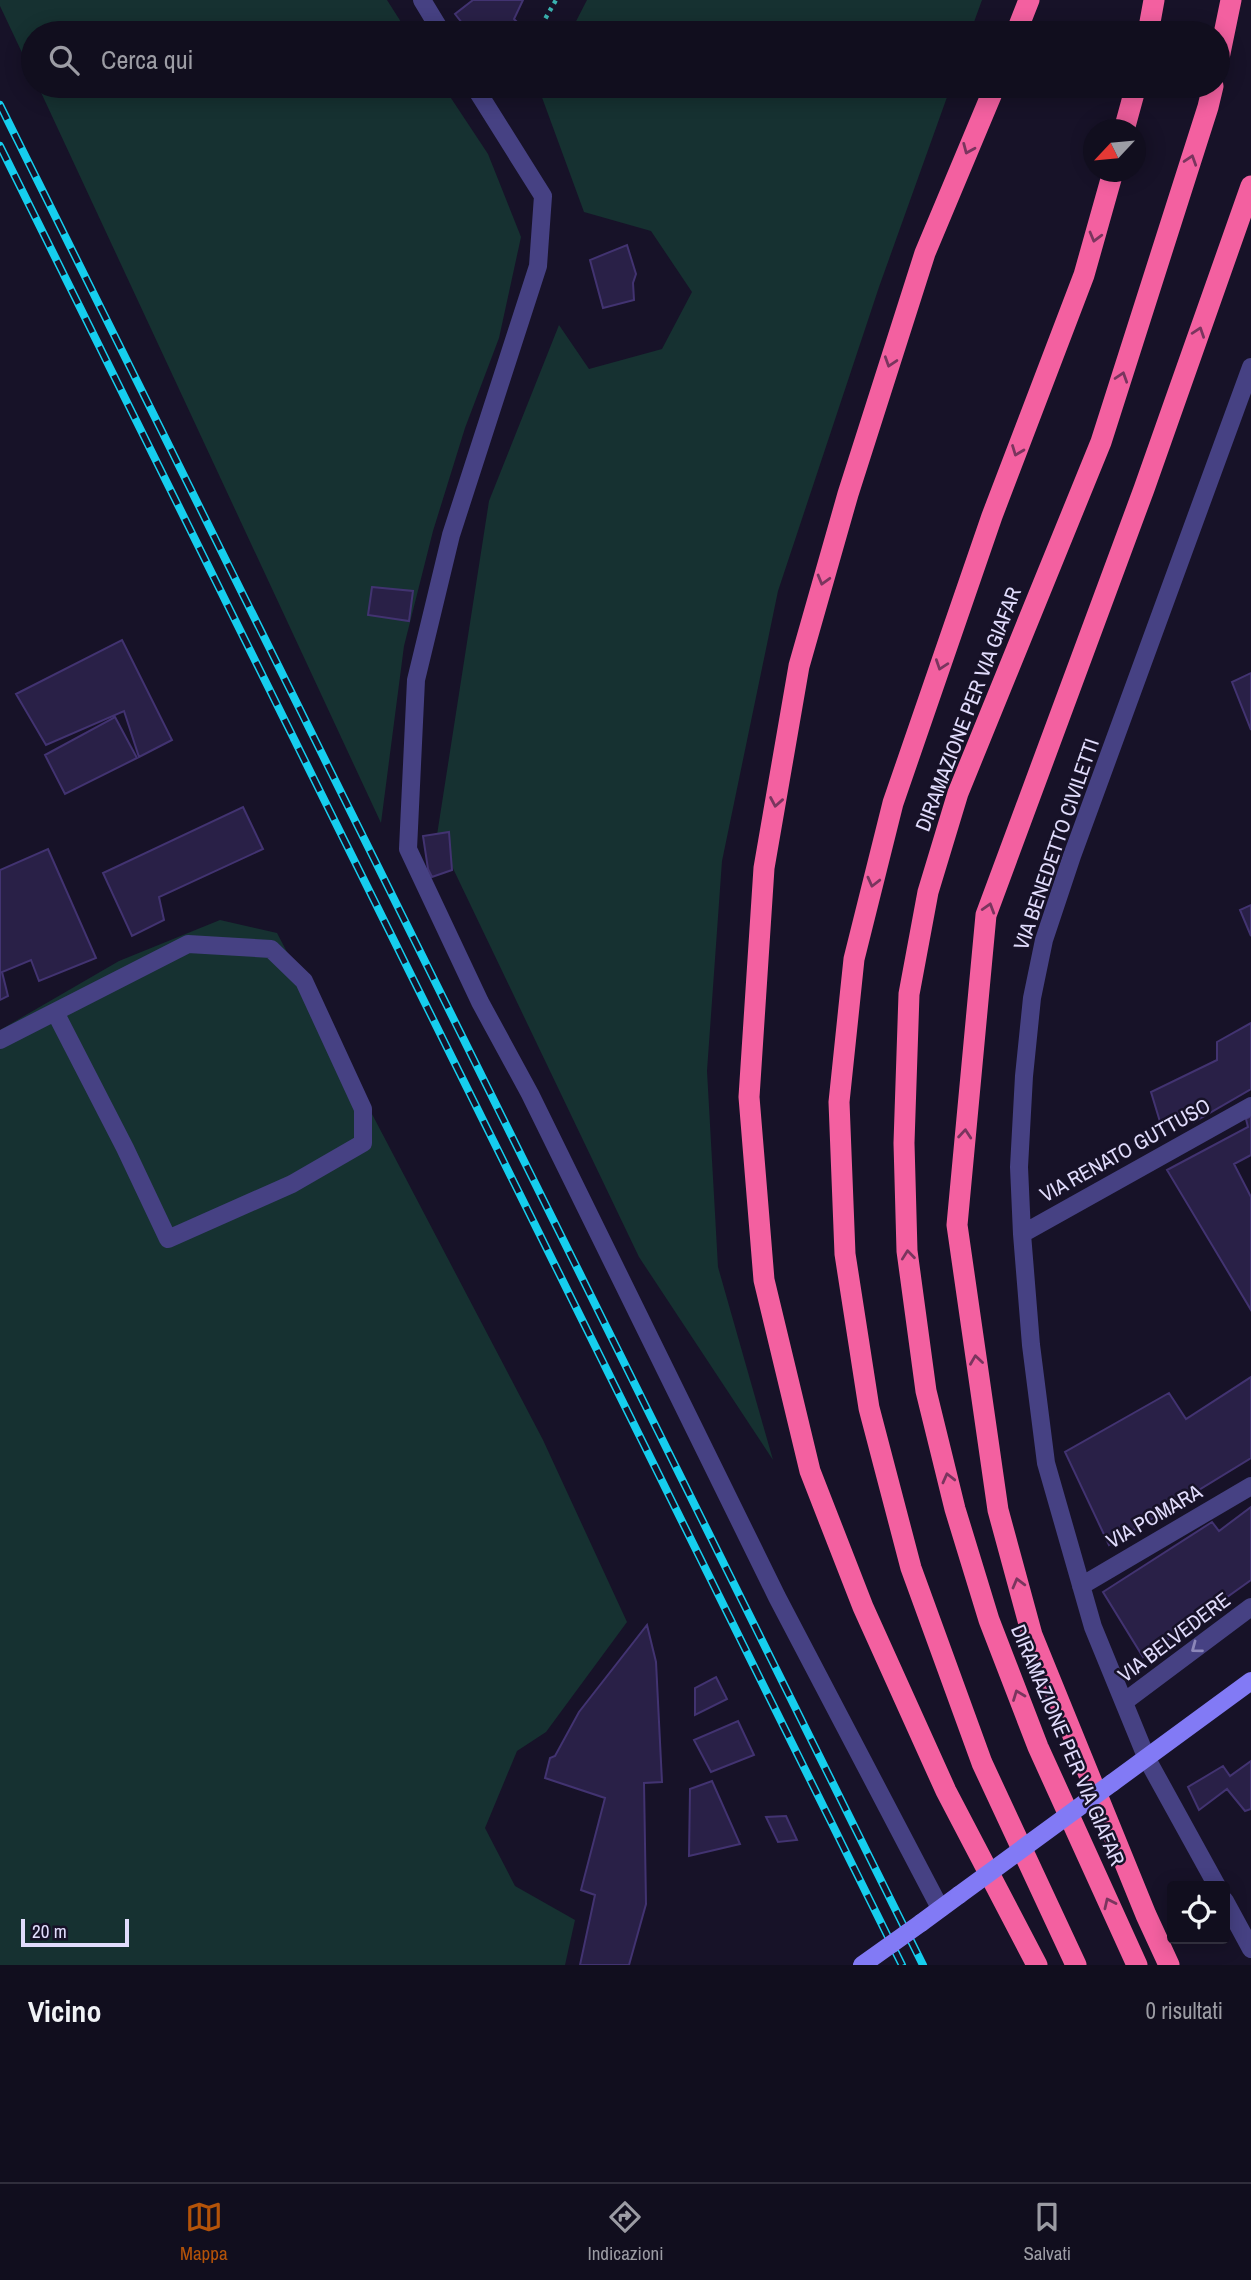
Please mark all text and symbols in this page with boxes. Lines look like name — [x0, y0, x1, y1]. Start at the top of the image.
search box — [21, 21, 1230, 98]
icon: search — [45, 41, 83, 79]
text: Cerca qui — [101, 42, 193, 77]
north arrow — [1083, 119, 1146, 182]
one-way arrow — [963, 142, 977, 154]
one-way arrow — [1183, 155, 1198, 167]
one-way arrow — [1088, 231, 1103, 243]
one-way arrow — [1191, 327, 1205, 339]
one-way arrow — [884, 355, 898, 368]
one-way arrow — [1114, 371, 1128, 384]
one-way arrow — [1012, 445, 1026, 457]
one-way arrow — [817, 573, 832, 585]
street label: DIRAMAZIONE PER VIA GIAFAR — [908, 583, 1028, 835]
one-way arrow — [935, 659, 949, 671]
street label: VIA BENEDETTO CIVILETTI — [1006, 734, 1106, 954]
one-way arrow — [769, 796, 784, 808]
one-way arrow — [867, 876, 881, 888]
one-way arrow — [980, 903, 995, 915]
street label: VIA RENATO GUTTUSO — [1035, 1091, 1215, 1209]
one-way arrow — [957, 1128, 972, 1139]
one-way arrow — [900, 1249, 915, 1261]
one-way arrow — [969, 1354, 984, 1366]
one-way arrow — [941, 1472, 956, 1484]
street label: VIA POMARA — [1101, 1477, 1208, 1555]
one-way arrow — [1011, 1577, 1026, 1589]
street label: VIA BELVEDERE — [1112, 1585, 1236, 1689]
street label: DIRAMAZIONE PER VIA GIAFAR — [1004, 1620, 1132, 1870]
one-way arrow — [1192, 1640, 1204, 1653]
one-way arrow — [1012, 1689, 1026, 1701]
map controls — [1167, 1881, 1230, 1944]
button: locate — [1167, 1881, 1230, 1944]
one-way arrow — [1103, 1898, 1117, 1910]
scale bar — [21, 1916, 130, 1948]
text: 20 m — [32, 1918, 67, 1944]
text: Vicino — [28, 1991, 101, 2031]
text: 0 risultati — [1145, 1995, 1223, 2026]
tab: Mappa — [180, 2198, 228, 2266]
tab: Indicazioni — [587, 2198, 664, 2266]
tab: Salvati — [1023, 2198, 1071, 2266]

